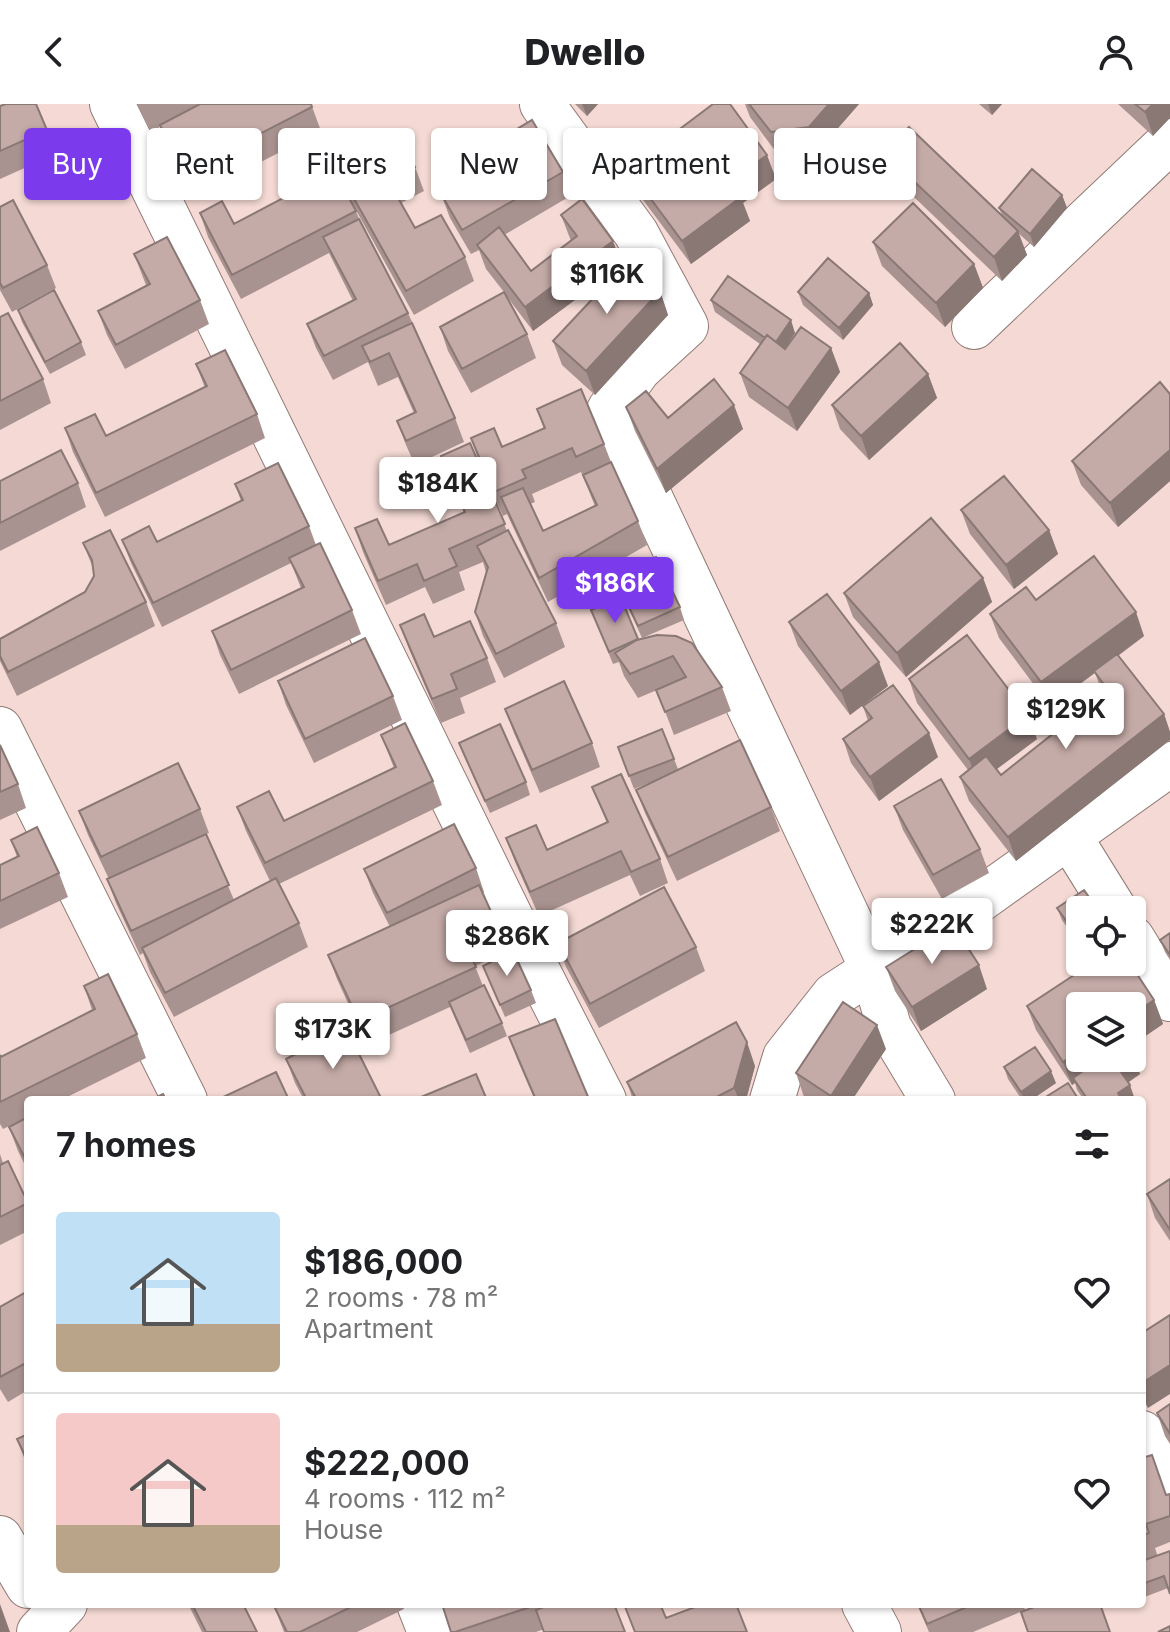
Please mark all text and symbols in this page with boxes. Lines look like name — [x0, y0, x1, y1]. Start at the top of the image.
icon: back — [32, 30, 76, 74]
text: Dwello — [525, 30, 645, 74]
icon: person — [1094, 30, 1138, 74]
chip: Buy — [24, 128, 131, 200]
chip: Rent — [147, 128, 262, 200]
chip: Filters — [278, 128, 415, 200]
chip: New — [431, 128, 547, 200]
chip: Apartment — [563, 128, 758, 200]
chip: House — [774, 128, 916, 200]
pin: $116K — [551, 248, 663, 316]
text: $116K — [569, 258, 645, 289]
pin: $184K — [382, 457, 494, 525]
text: $184K — [397, 467, 479, 498]
pin: $186K — [559, 557, 671, 625]
text: $186K — [575, 567, 655, 598]
pin: $129K — [1010, 683, 1122, 751]
text: $129K — [1026, 693, 1106, 724]
map controls — [1066, 896, 1146, 1072]
button: locate — [1066, 896, 1146, 976]
pin: $222K — [876, 898, 988, 966]
text: $222K — [890, 908, 974, 939]
pin: $286K — [451, 910, 563, 978]
text: $286K — [464, 920, 550, 951]
button: layers — [1066, 992, 1146, 1072]
pin: $173K — [277, 1003, 389, 1071]
text: $173K — [294, 1013, 372, 1044]
icon: filters — [1070, 1122, 1114, 1166]
text: 7 homes — [56, 1124, 196, 1165]
text: $186,000 — [304, 1241, 463, 1282]
icon: home — [120, 1244, 216, 1340]
icon: heart — [1070, 1270, 1114, 1314]
text: 2 rooms · 78 m² — [304, 1282, 498, 1313]
text: Apartment — [304, 1313, 433, 1344]
text: $222,000 — [304, 1442, 470, 1483]
icon: home — [120, 1445, 216, 1541]
icon: heart — [1070, 1471, 1114, 1515]
text: 4 rooms · 112 m² — [304, 1483, 506, 1514]
text: House — [304, 1514, 383, 1545]

